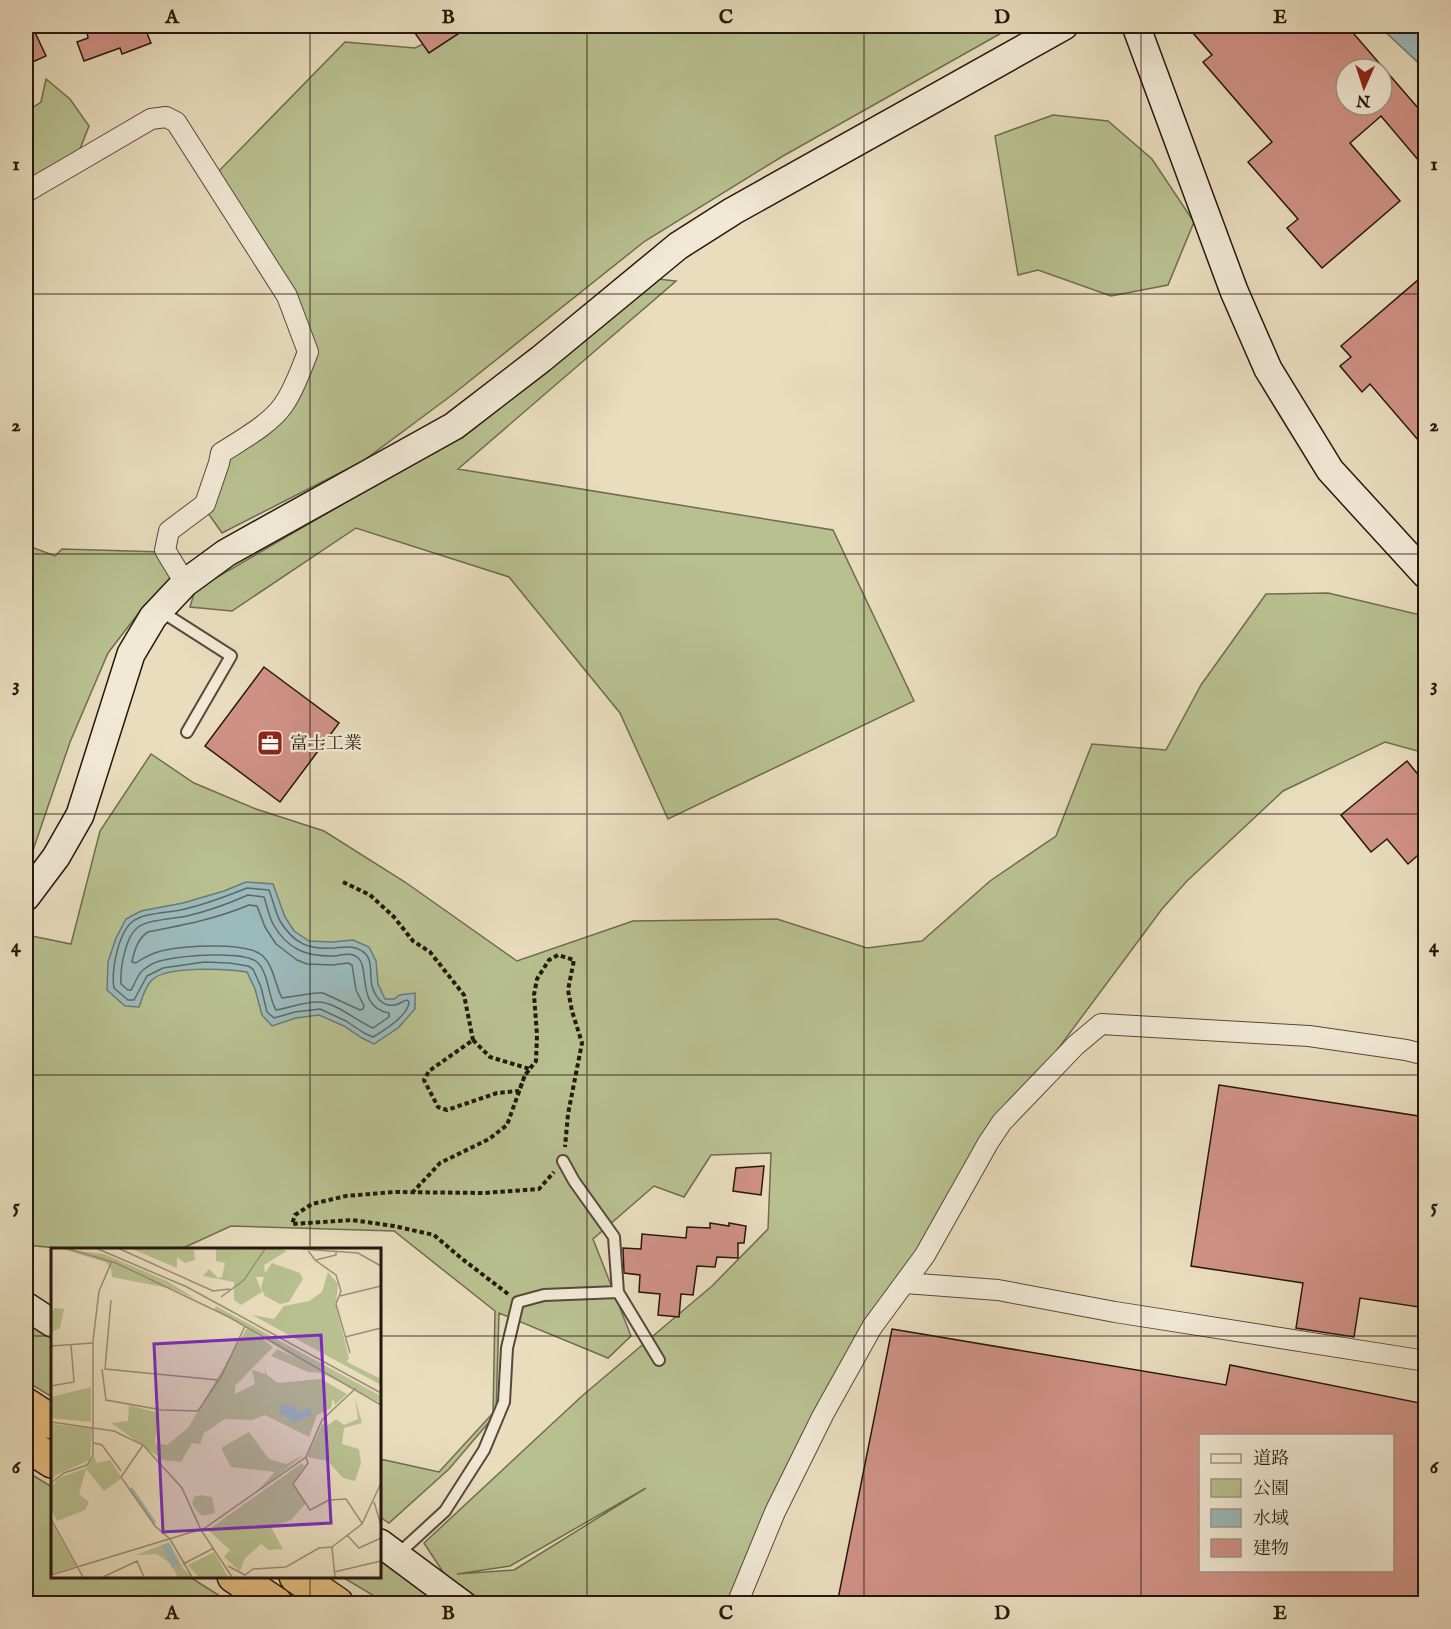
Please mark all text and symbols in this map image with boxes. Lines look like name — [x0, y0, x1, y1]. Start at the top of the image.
text: A — [164, 5, 180, 30]
text: B — [441, 5, 455, 30]
text: C — [719, 5, 733, 30]
text: D — [994, 5, 1010, 30]
text: E — [1273, 5, 1287, 30]
north arrow — [1334, 57, 1394, 117]
text: N — [1356, 90, 1372, 110]
text: 1 — [12, 152, 20, 177]
text: 1 — [1430, 152, 1438, 177]
text: 2 — [11, 413, 21, 438]
text: 2 — [1429, 413, 1439, 438]
text: 3 — [12, 673, 20, 698]
text: 3 — [1430, 673, 1438, 698]
office icon: 富士工業 — [255, 728, 285, 758]
place label: 富士工業 — [290, 733, 362, 756]
text: 4 — [11, 934, 22, 959]
text: 4 — [1429, 934, 1440, 959]
text: 5 — [12, 1194, 20, 1219]
text: 5 — [1430, 1194, 1438, 1219]
inset map — [51, 1248, 381, 1578]
legend — [1199, 1434, 1394, 1572]
text: 道路 — [1253, 1448, 1289, 1471]
text: 6 — [12, 1455, 22, 1480]
text: 6 — [1430, 1455, 1440, 1480]
text: 公園 — [1253, 1478, 1289, 1501]
text: 水域 — [1253, 1508, 1289, 1531]
text: 建物 — [1253, 1538, 1289, 1561]
text: A — [164, 1601, 180, 1626]
text: B — [441, 1601, 455, 1626]
text: C — [719, 1601, 733, 1626]
text: D — [994, 1601, 1010, 1626]
text: E — [1273, 1601, 1287, 1626]

